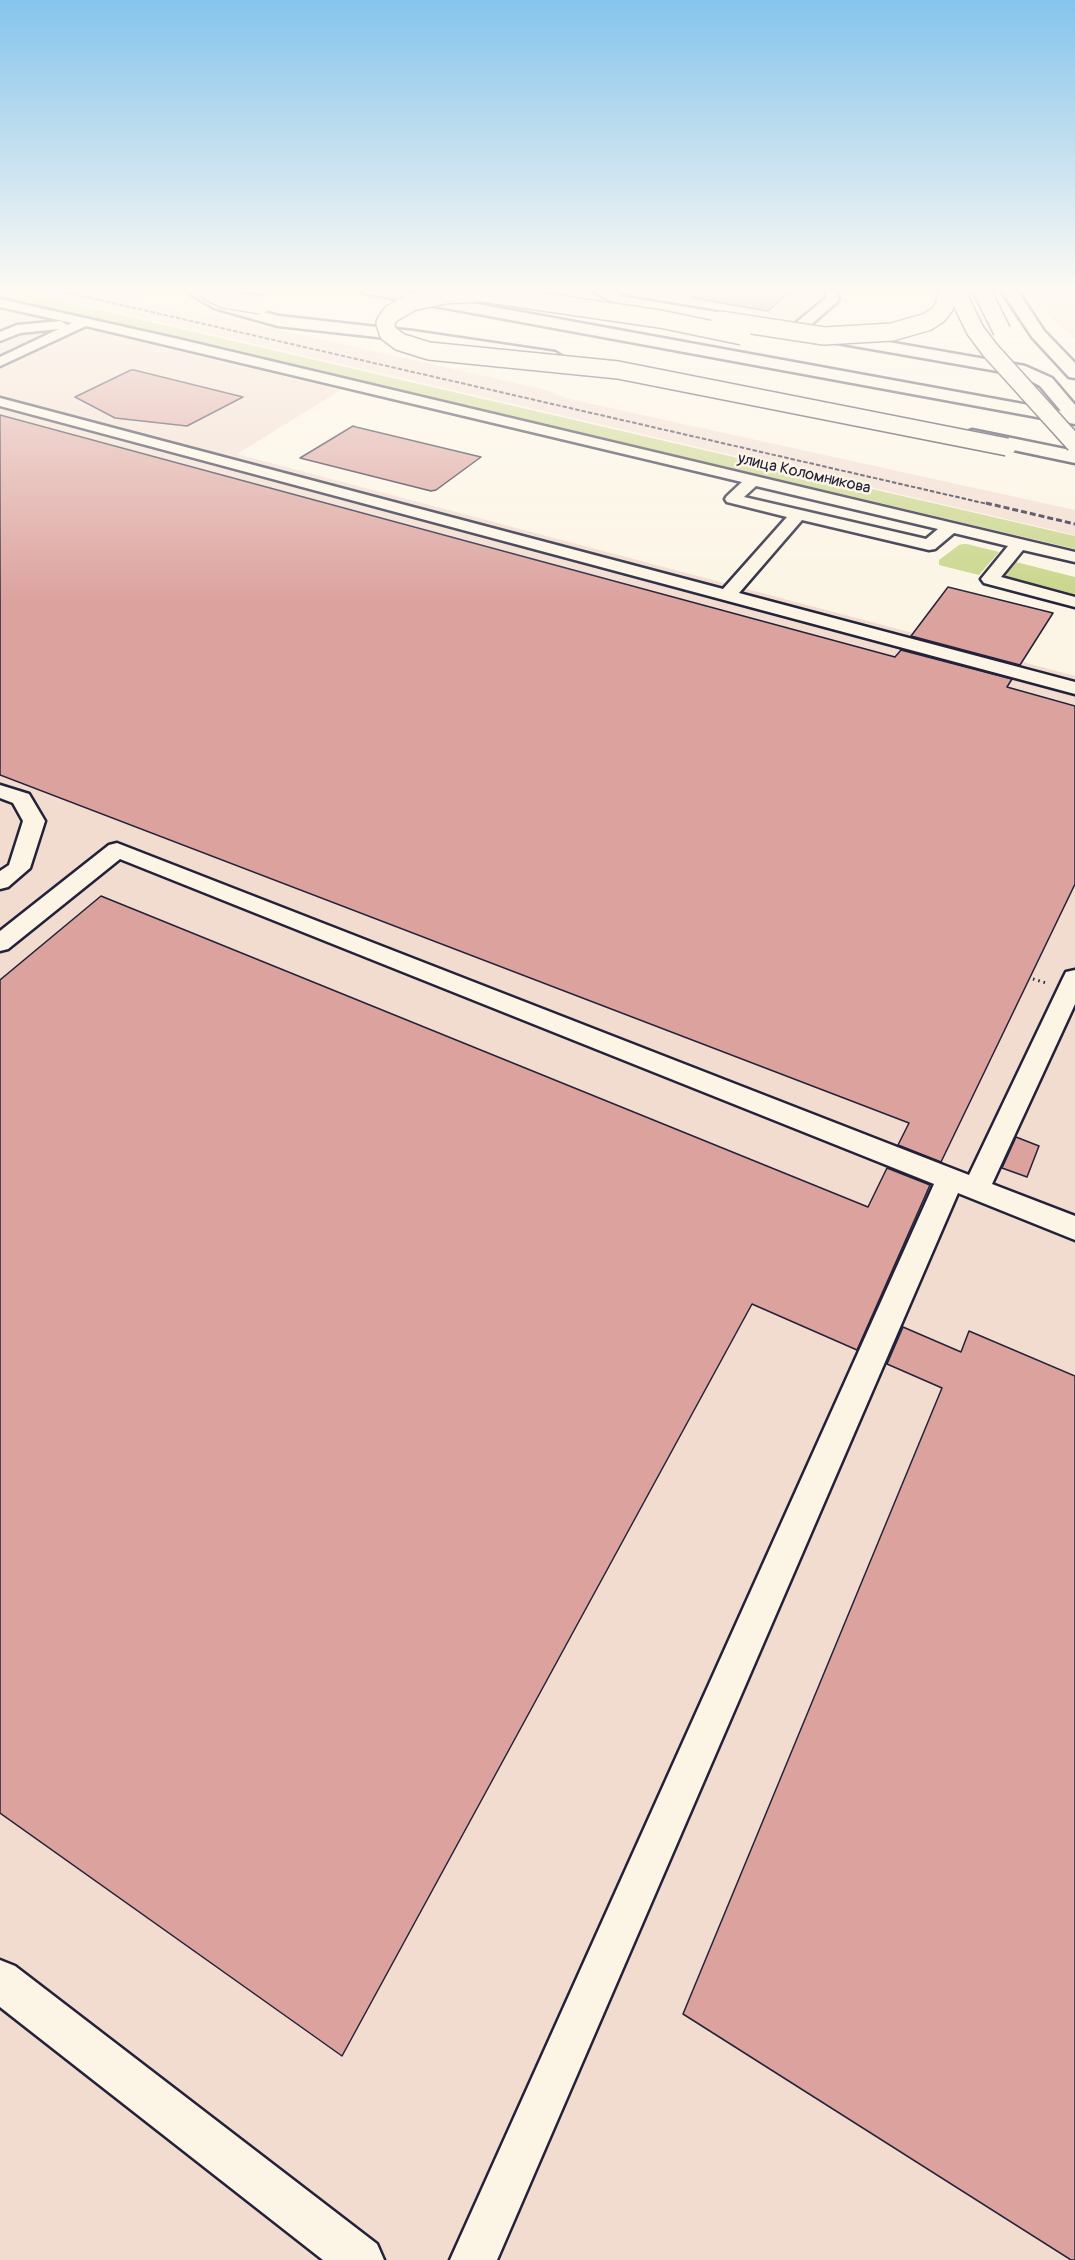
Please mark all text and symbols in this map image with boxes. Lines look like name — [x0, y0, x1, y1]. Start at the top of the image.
street label: улица Коломникова — [736, 449, 872, 499]

